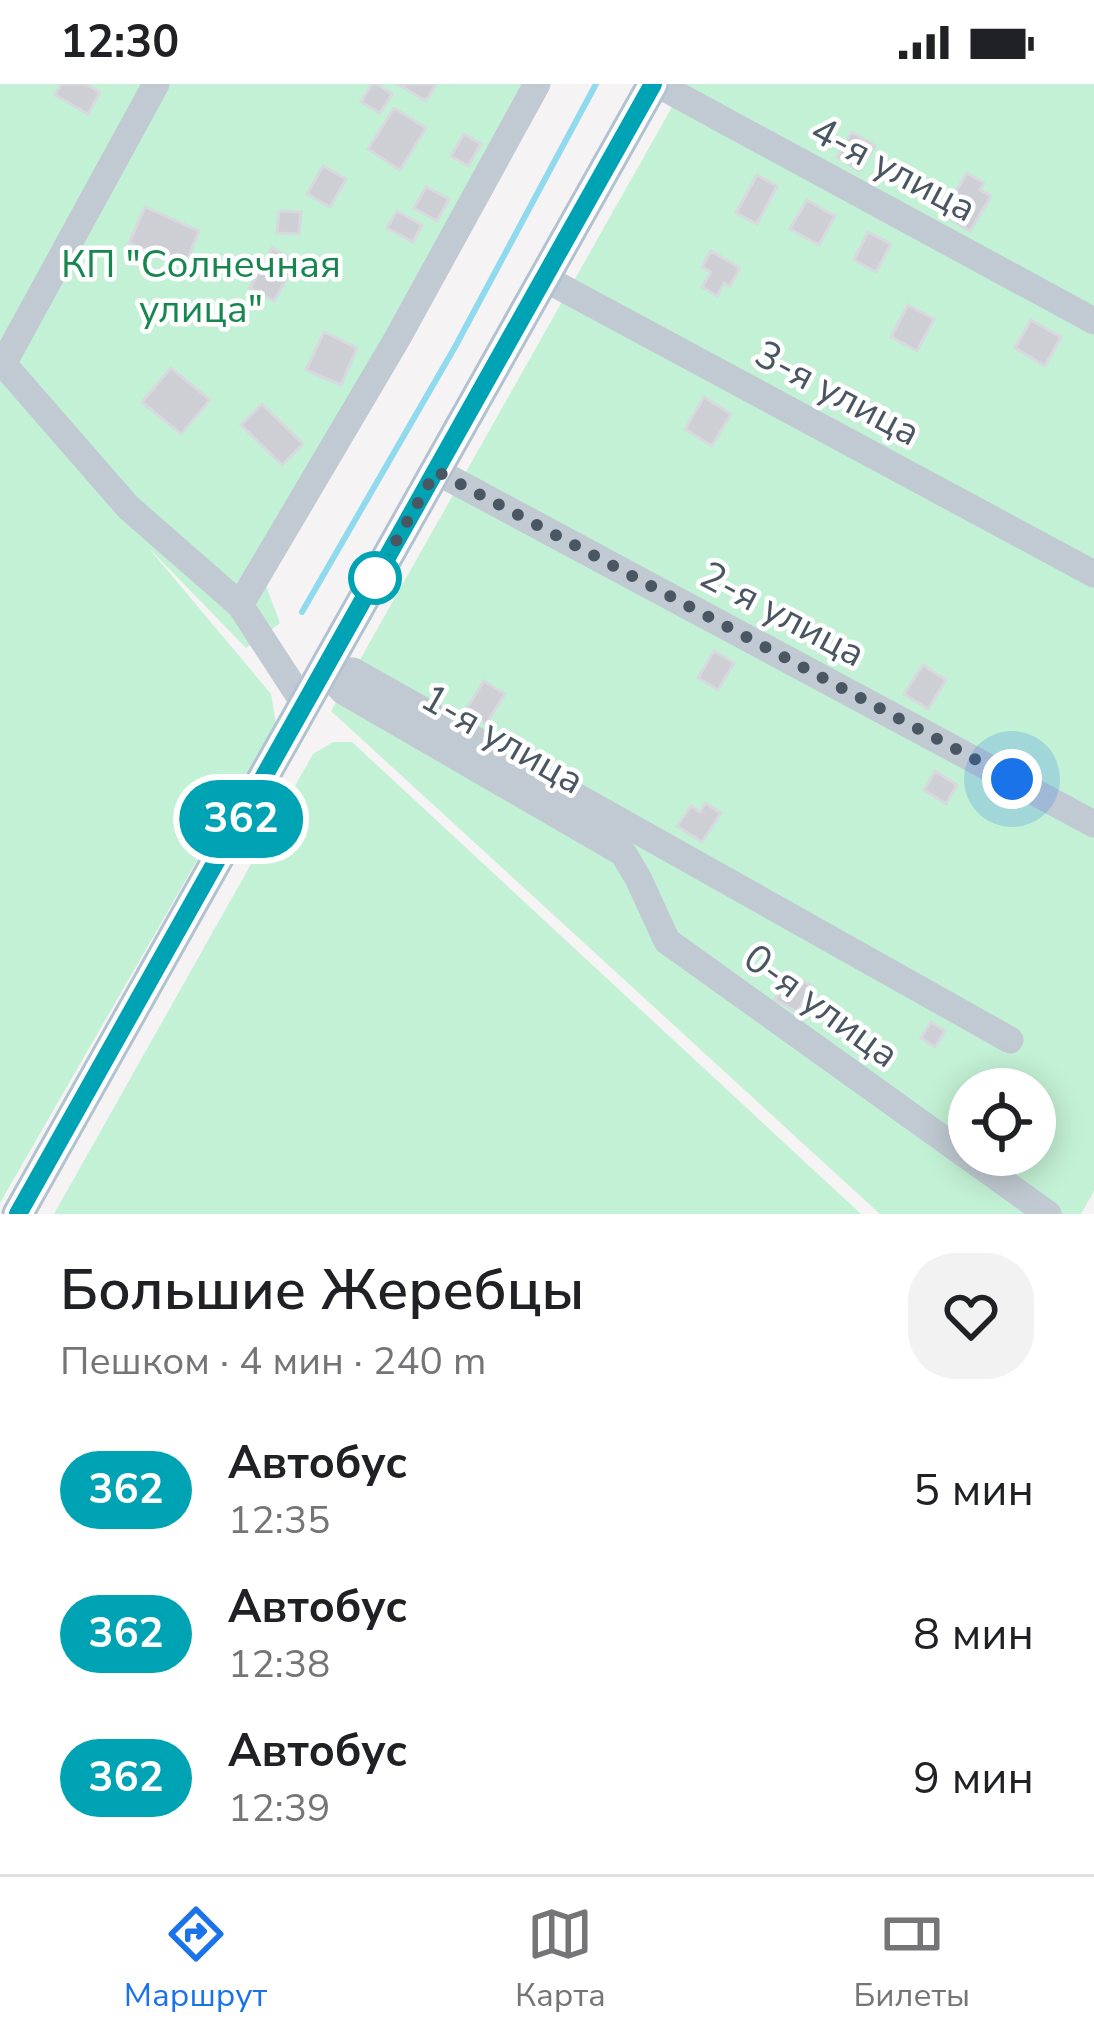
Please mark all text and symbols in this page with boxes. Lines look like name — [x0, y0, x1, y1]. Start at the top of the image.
text: 12:30 — [60, 12, 179, 73]
street label: 4-я улица — [801, 104, 985, 235]
park label: КП "Солнечная улица" — [61, 238, 341, 336]
street label: 3-я улица — [745, 328, 929, 459]
street label: 2-я улица — [690, 549, 874, 680]
unlabelled marker — [350, 553, 400, 603]
street label: 1-я улица — [411, 671, 593, 807]
your location — [982, 749, 1042, 809]
line badge: 362 — [172, 780, 310, 858]
text: 362 — [203, 790, 279, 847]
street label: 0-я улица — [733, 932, 909, 1080]
map controls — [948, 1068, 1056, 1176]
button: locate — [948, 1068, 1056, 1176]
text: Большие Жеребцы — [60, 1251, 584, 1329]
button: heart — [908, 1253, 1034, 1379]
text: Пешком · 4 мин · 240 m — [60, 1335, 486, 1388]
text: Автобус — [228, 1433, 407, 1494]
text: 5 мин — [913, 1460, 1034, 1521]
text: 362 — [88, 1461, 164, 1518]
text: 12:35 — [228, 1494, 331, 1547]
text: Автобус — [228, 1577, 407, 1638]
text: 8 мин — [913, 1604, 1034, 1665]
text: 362 — [88, 1605, 164, 1662]
text: 12:38 — [228, 1638, 331, 1691]
text: Автобус — [228, 1721, 407, 1782]
text: 9 мин — [913, 1748, 1034, 1809]
text: 362 — [88, 1749, 164, 1806]
text: 12:39 — [228, 1782, 331, 1835]
tab: Маршрут — [124, 1901, 267, 2018]
tab: Карта — [515, 1901, 606, 2018]
tab: Билеты — [854, 1901, 970, 2018]

